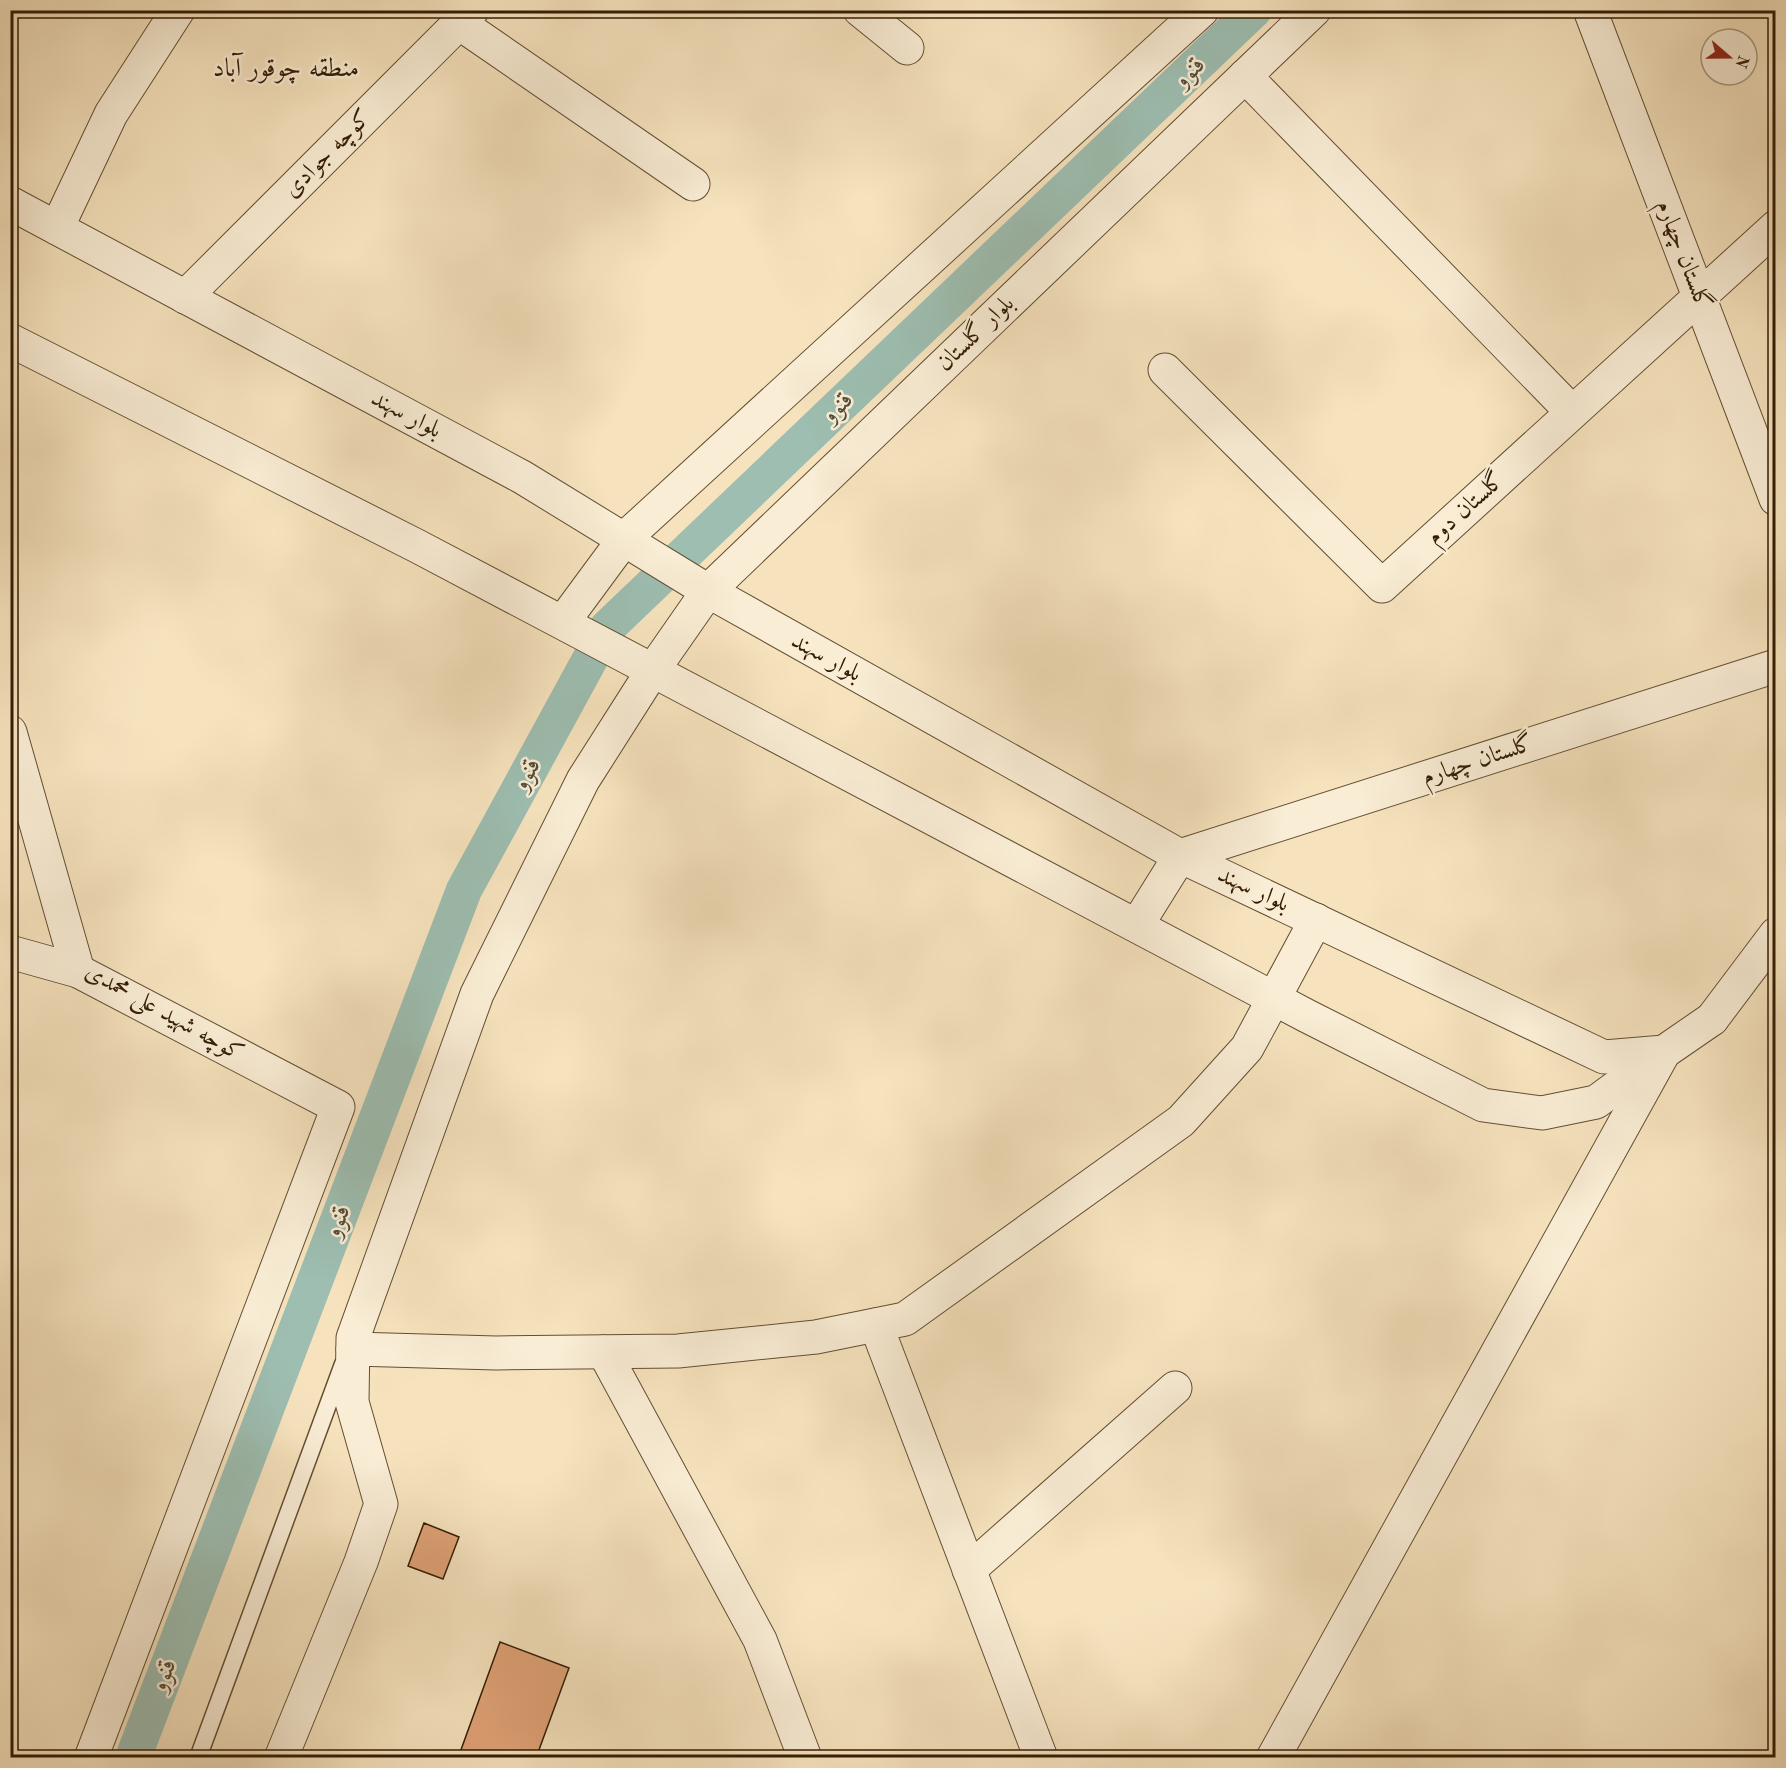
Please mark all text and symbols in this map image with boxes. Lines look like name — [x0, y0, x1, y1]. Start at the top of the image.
north arrow — [1699, 27, 1759, 87]
water label: قنوو — [1168, 51, 1212, 96]
district label: منطقه چوقور آباد — [213, 52, 359, 84]
text: N — [1731, 53, 1751, 71]
street label: کوچه جوادی — [279, 105, 378, 204]
street label: گلستان چهارم — [1645, 195, 1719, 316]
street label: بلوار گلستان — [929, 288, 1020, 377]
street label: بلوار سهند — [366, 386, 445, 444]
water label: قنوو — [816, 386, 860, 431]
street label: گلستان دوم — [1419, 464, 1514, 555]
street label: بلوار سهند — [786, 629, 865, 688]
street label: گلستان چهارم — [1418, 727, 1539, 797]
water label: قنوو — [507, 753, 548, 798]
street label: بلوار سهند — [1213, 863, 1293, 918]
street label: کوچه شهید علی محمدی — [79, 959, 248, 1069]
water label: قنوو — [319, 1201, 358, 1244]
water label: قنوو — [145, 1655, 184, 1698]

